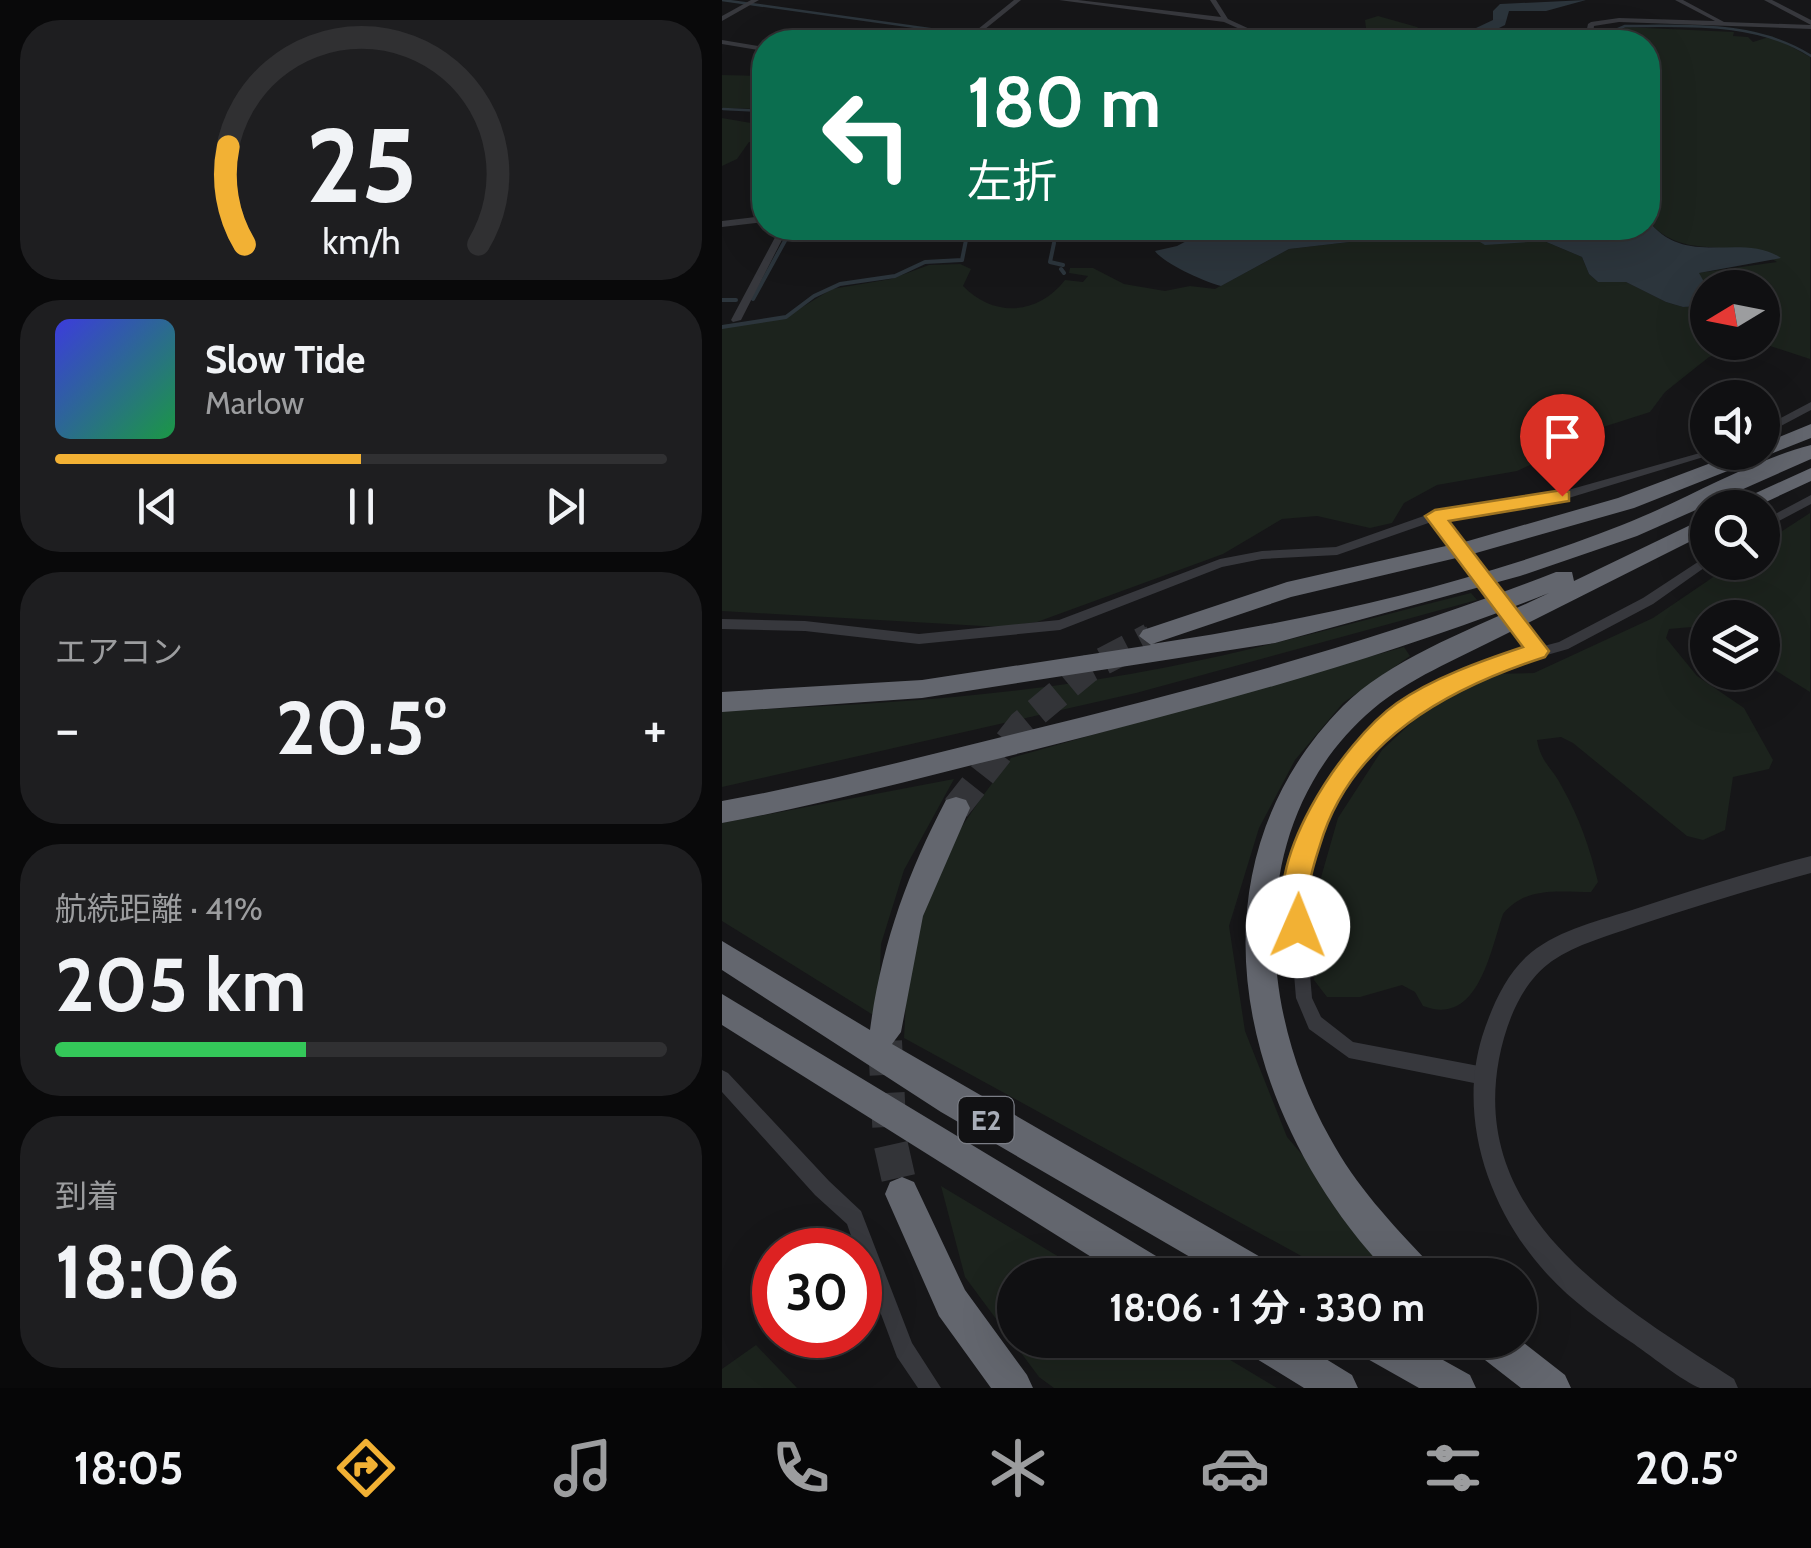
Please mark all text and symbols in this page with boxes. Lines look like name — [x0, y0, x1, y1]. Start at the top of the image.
text: 180 m — [967, 59, 1161, 145]
icon: left — [802, 70, 932, 200]
text: 25 — [306, 102, 416, 228]
text: 左折 — [967, 154, 1057, 208]
text: km/h — [322, 220, 400, 263]
north arrow — [1690, 270, 1780, 360]
map controls — [1690, 270, 1780, 690]
text: Slow Tide — [205, 336, 365, 383]
button: sound — [1690, 380, 1780, 470]
text: Marlow — [205, 383, 304, 422]
pin — [1520, 394, 1605, 497]
icon: arrive — [1535, 409, 1590, 464]
icon: previous — [130, 479, 185, 534]
icon: pause — [334, 479, 389, 534]
icon: next — [538, 479, 593, 534]
button: search — [1690, 490, 1780, 580]
button: layers — [1690, 600, 1780, 690]
text: エアコン — [55, 632, 183, 671]
text: 20.5° — [276, 682, 446, 773]
text: − — [55, 695, 79, 762]
text: + — [643, 695, 667, 762]
position arrow — [1246, 874, 1350, 978]
text: 航続距離 · 41% — [55, 889, 263, 928]
text: 205 km — [55, 939, 306, 1030]
road number: E2 — [958, 1097, 1014, 1143]
text: 到着 — [55, 1176, 119, 1215]
text: 18:06 — [55, 1226, 240, 1317]
speed limit sign: 30 — [752, 1228, 882, 1358]
text: 18:06 · 1 分 · 330 m — [1109, 1284, 1425, 1331]
icon: directions — [331, 1433, 401, 1503]
icon: music — [548, 1433, 618, 1503]
icon: phone — [766, 1433, 836, 1503]
icon: climate — [983, 1433, 1053, 1503]
icon: car — [1200, 1433, 1270, 1503]
icon: filters — [1418, 1433, 1488, 1503]
text: 18:05 — [74, 1441, 183, 1495]
text: 20.5° — [1635, 1441, 1737, 1495]

